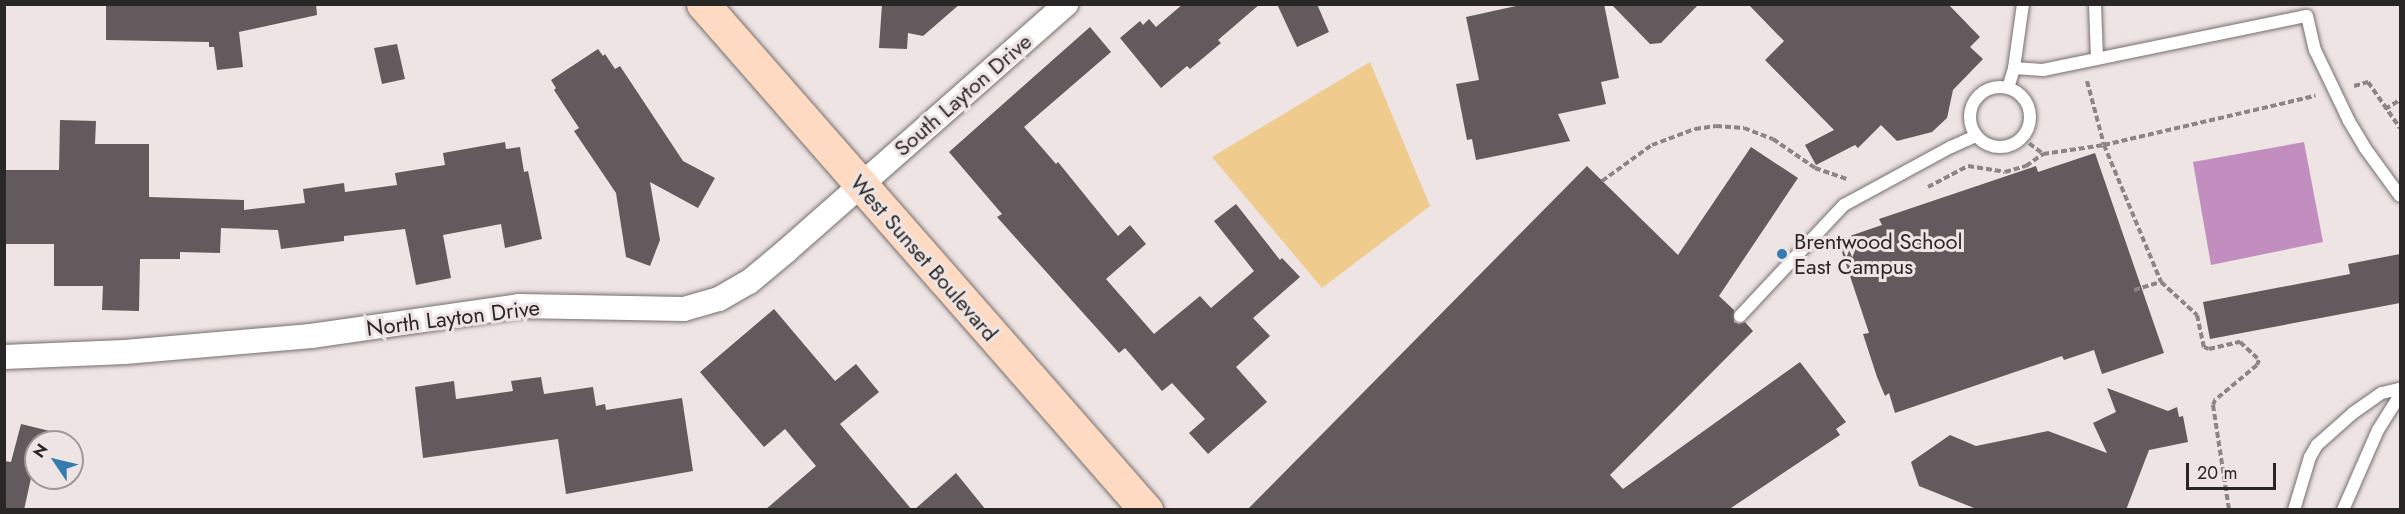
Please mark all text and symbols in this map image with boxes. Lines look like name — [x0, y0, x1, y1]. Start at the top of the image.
street label: South Layton Drive — [889, 28, 1037, 162]
street label: West Sunset Boulevard — [845, 170, 1003, 346]
place label: Brentwood School East Campus — [1794, 228, 1963, 280]
marker: Brentwood School East Campus — [1775, 247, 1789, 261]
street label: North Layton Drive — [365, 294, 541, 342]
north arrow — [24, 430, 84, 490]
text: N — [27, 439, 54, 462]
scale bar — [2189, 451, 2279, 489]
text: 20 m — [2197, 460, 2237, 486]

